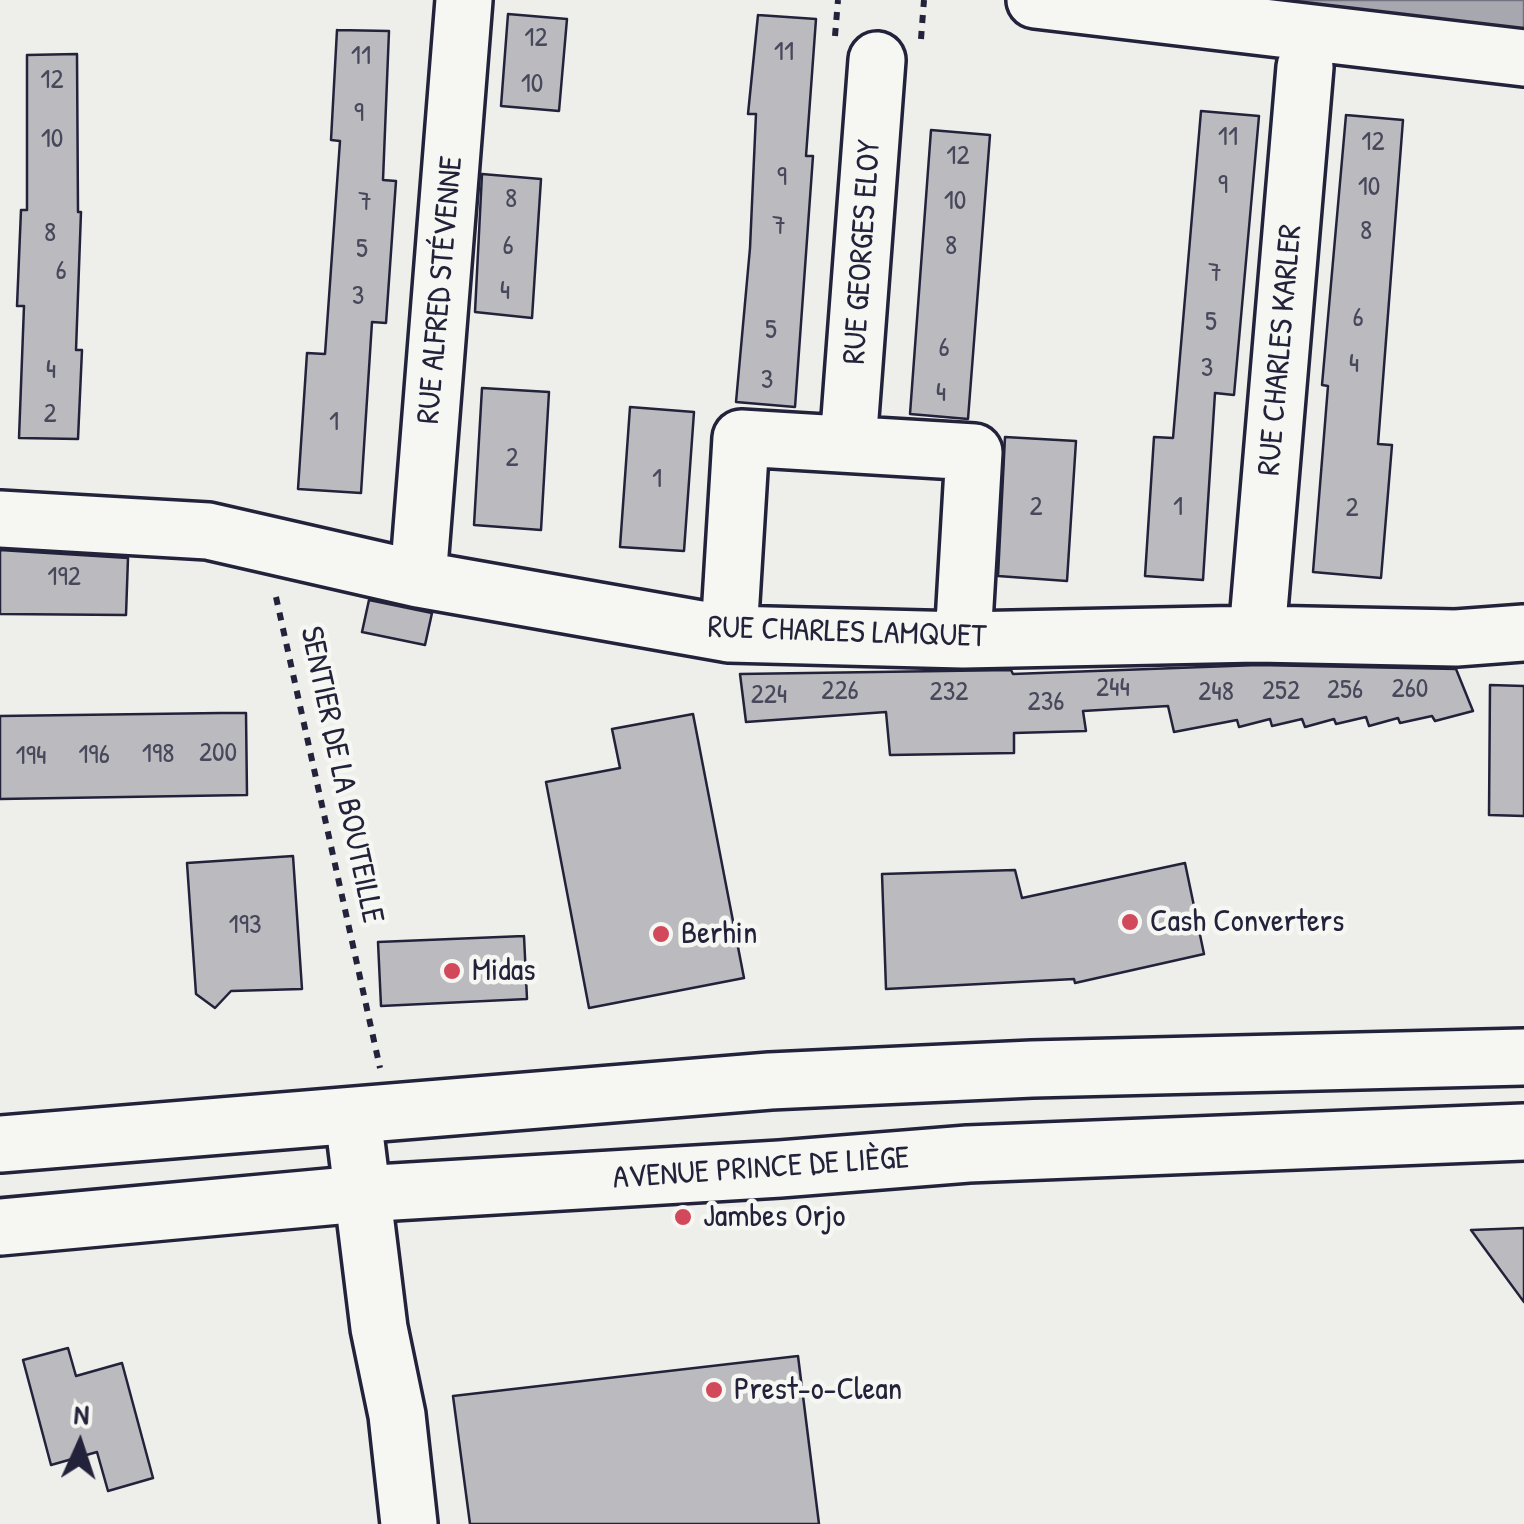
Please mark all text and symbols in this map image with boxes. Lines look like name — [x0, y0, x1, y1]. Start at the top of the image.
house number: 12 — [524, 22, 548, 56]
house number: 11 — [774, 36, 794, 70]
house number: 11 — [351, 40, 371, 74]
house number: 12 — [40, 64, 64, 98]
house number: 10 — [521, 68, 543, 102]
house number: 9 — [354, 97, 364, 131]
house number: 11 — [1218, 121, 1238, 155]
house number: 10 — [41, 123, 63, 157]
house number: 12 — [1361, 126, 1385, 160]
street label: RUE GEORGES ELOY — [836, 138, 890, 366]
house number: 12 — [946, 140, 970, 174]
street label: RUE ALFRED STÉVENNE — [410, 155, 472, 425]
house number: 9 — [777, 161, 787, 195]
house number: 9 — [1218, 169, 1228, 203]
house number: 10 — [1358, 171, 1380, 205]
house number: 8 — [505, 183, 517, 217]
house number: 10 — [944, 185, 966, 219]
house number: 7 — [358, 186, 372, 220]
house number: 7 — [772, 210, 786, 244]
house number: 8 — [1360, 215, 1372, 249]
house number: 8 — [44, 217, 56, 251]
street label: RUE CHARLES KARLER — [1251, 223, 1311, 477]
house number: 6 — [502, 230, 514, 264]
house number: 8 — [945, 230, 957, 264]
house number: 5 — [356, 233, 368, 267]
house number: 6 — [55, 255, 67, 289]
house number: 7 — [1208, 257, 1222, 291]
house number: 4 — [500, 275, 510, 309]
house number: 3 — [352, 280, 364, 314]
house number: 6 — [1352, 302, 1364, 336]
house number: 5 — [1205, 306, 1217, 340]
house number: 5 — [765, 314, 777, 348]
house number: 6 — [938, 332, 950, 366]
house number: 4 — [1349, 348, 1359, 382]
house number: 3 — [1201, 352, 1213, 386]
house number: 4 — [46, 354, 56, 388]
house number: 3 — [761, 364, 773, 398]
house number: 4 — [936, 377, 946, 411]
house number: 2 — [43, 398, 57, 432]
house number: 1 — [329, 406, 339, 440]
house number: 2 — [505, 442, 519, 476]
house number: 1 — [652, 463, 662, 497]
house number: 2 — [1029, 491, 1043, 525]
house number: 1 — [1173, 491, 1183, 525]
house number: 2 — [1345, 492, 1359, 526]
house number: 192 — [47, 561, 81, 595]
street label: RUE CHARLES LAMQUET — [707, 609, 987, 657]
street label: SENTIER DE LA BOUTEILLE — [291, 623, 391, 927]
house number: 244 — [1096, 672, 1130, 706]
house number: 260 — [1392, 673, 1428, 707]
house number: 256 — [1327, 674, 1363, 708]
house number: 226 — [821, 675, 859, 709]
house number: 252 — [1262, 675, 1300, 709]
house number: 232 — [930, 676, 968, 710]
house number: 248 — [1198, 676, 1234, 710]
house number: 224 — [751, 679, 787, 713]
house number: 236 — [1028, 686, 1064, 720]
house number: 200 — [199, 737, 237, 771]
house number: 198 — [142, 738, 174, 772]
house number: 196 — [78, 739, 110, 773]
house number: 194 — [16, 740, 46, 774]
place label: Cash Converters — [1150, 903, 1344, 941]
house number: 193 — [229, 909, 261, 943]
marker: Cash Converters — [1119, 911, 1141, 933]
place label: Berhin — [681, 915, 757, 953]
marker: Berhin — [650, 923, 672, 945]
place label: Midas — [472, 952, 536, 990]
marker: Midas — [441, 960, 463, 982]
street label: AVENUE PRINCE DE LIÈGE — [611, 1139, 911, 1199]
place label: Jambes Orjo — [703, 1198, 845, 1236]
marker: Jambes Orjo — [672, 1206, 694, 1228]
place label: Prest-o-Clean — [734, 1371, 902, 1409]
marker: Prest-o-Clean — [703, 1379, 725, 1401]
north arrow — [30, 1394, 130, 1494]
text: N — [73, 1395, 90, 1433]

